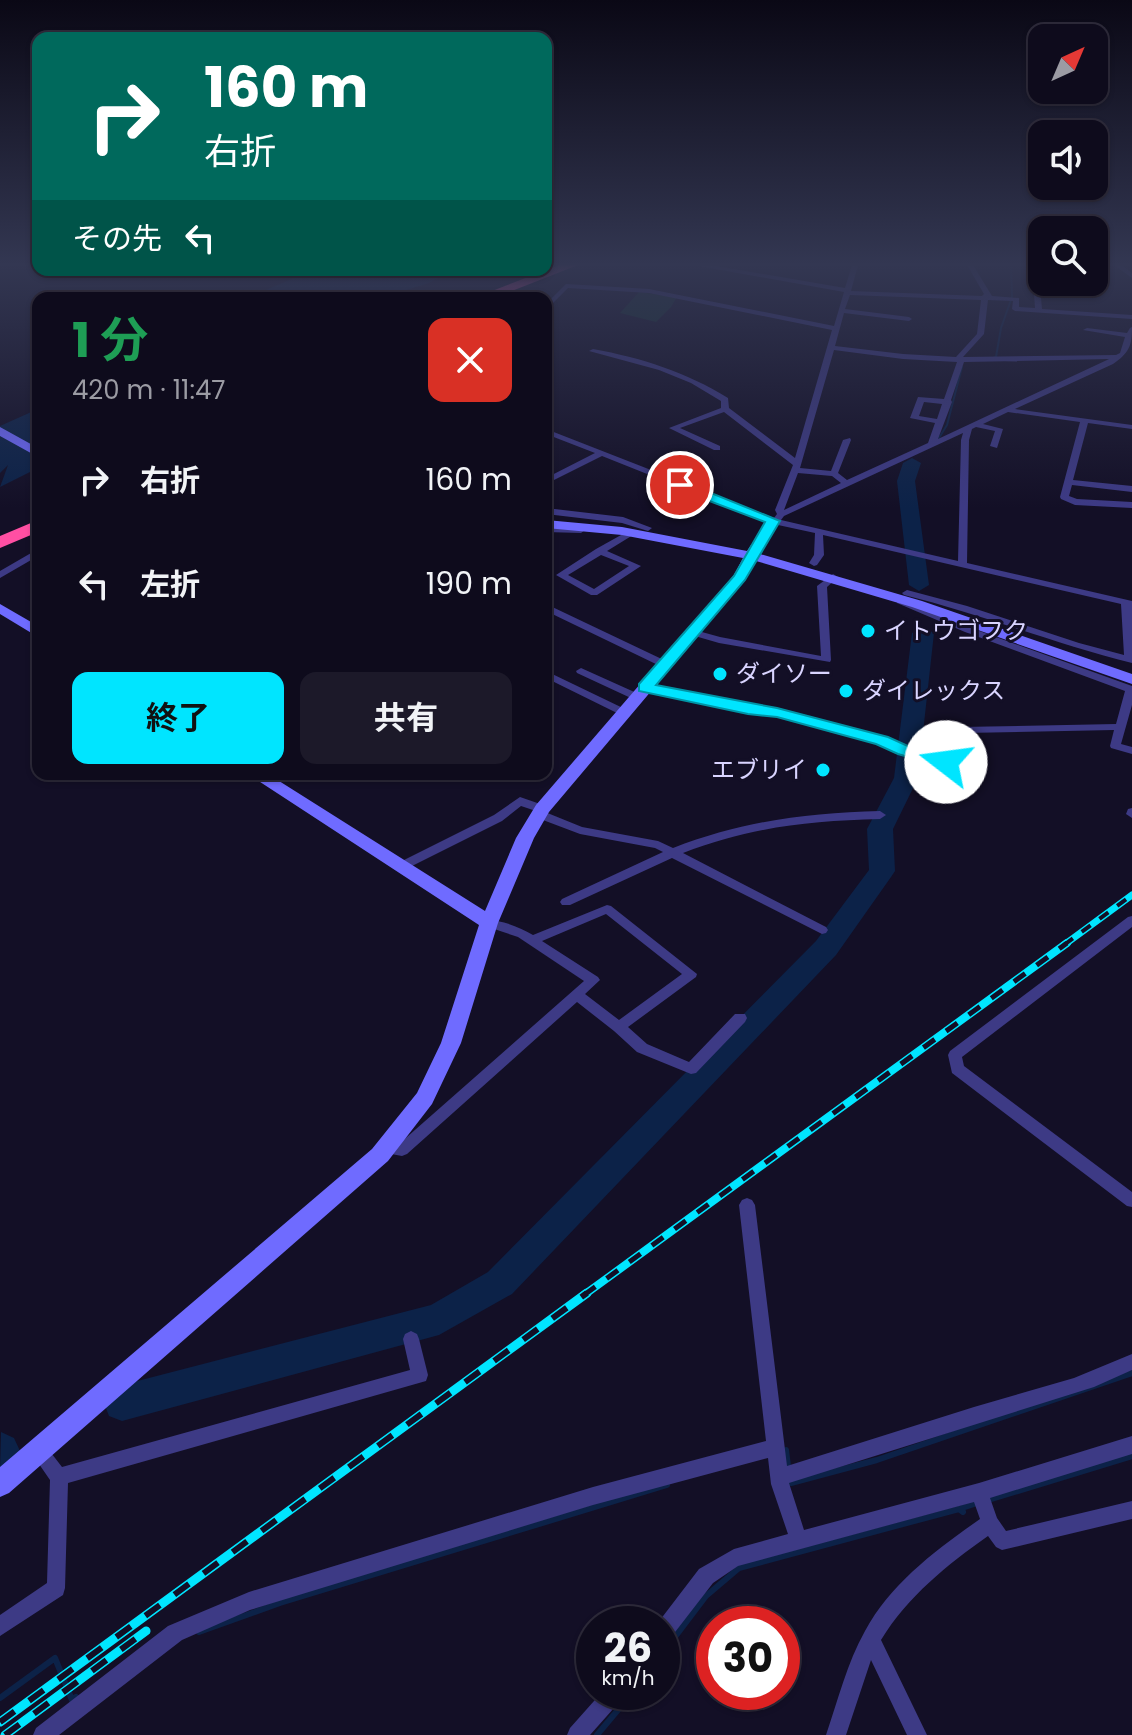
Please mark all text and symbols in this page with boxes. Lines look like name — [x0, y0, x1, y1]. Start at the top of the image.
north arrow — [1028, 24, 1108, 104]
map controls — [1028, 24, 1108, 296]
text: 160 m — [204, 48, 368, 127]
icon: right — [72, 64, 176, 168]
button: sound — [1028, 120, 1108, 200]
text: 右折 — [204, 126, 276, 177]
icon: left — [178, 216, 222, 260]
button: search — [1028, 216, 1108, 296]
text: その先 — [72, 217, 162, 260]
text: 1 分 — [72, 307, 148, 374]
button: close — [428, 318, 512, 402]
text: 420 m · 11:47 — [72, 372, 225, 408]
pin — [646, 451, 714, 519]
icon: right — [72, 458, 116, 502]
text: 160 m — [426, 458, 512, 501]
text: 右折 — [140, 459, 200, 502]
icon: arrive — [658, 463, 702, 507]
icon: left — [72, 562, 116, 606]
text: 190 m — [426, 562, 512, 605]
text: 左折 — [140, 563, 200, 606]
place label: イトウゴフク — [884, 614, 1028, 647]
marker: イトウゴフク — [859, 622, 877, 640]
place label: ダイソー — [736, 657, 832, 690]
marker: ダイソー — [711, 665, 729, 683]
button: 終了 — [72, 672, 284, 764]
button: 共有 — [300, 672, 512, 764]
place label: ダイレックス — [862, 674, 1005, 707]
marker: ダイレックス — [837, 682, 855, 700]
position arrow — [904, 720, 988, 804]
place label: エブリイ — [711, 753, 807, 786]
marker: エブリイ — [814, 761, 832, 779]
speed limit sign: 30 — [696, 1606, 800, 1710]
text: 26 — [604, 1620, 652, 1676]
text: km/h — [601, 1664, 655, 1692]

